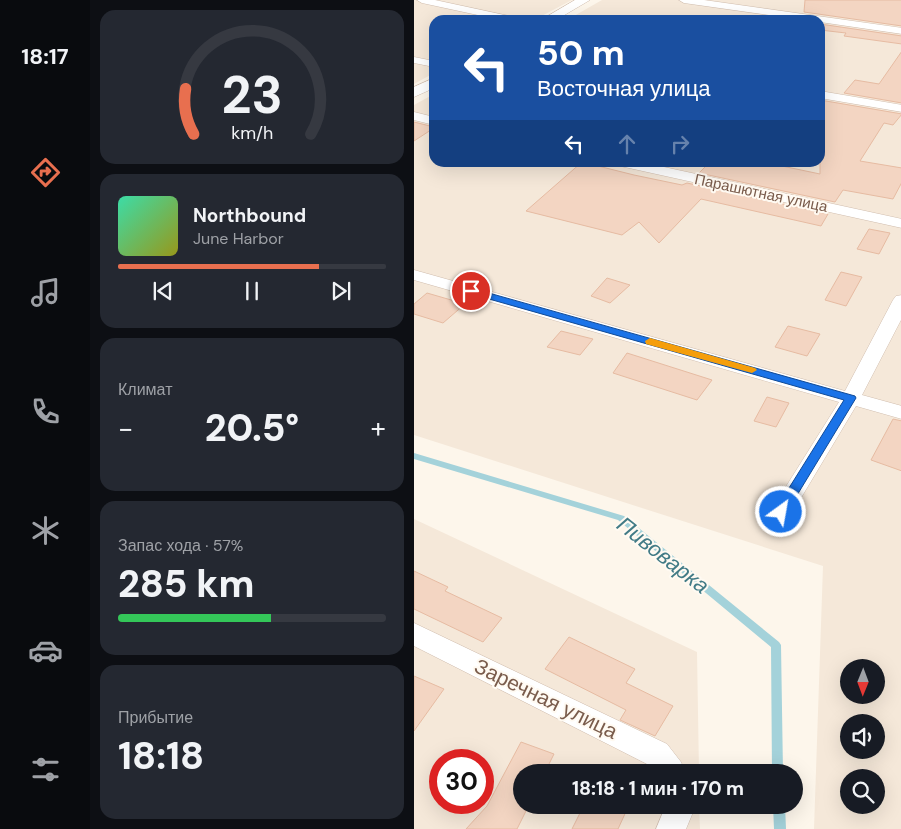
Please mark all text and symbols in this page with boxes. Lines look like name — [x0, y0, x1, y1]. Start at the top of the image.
text: 50 m — [537, 30, 625, 76]
icon: left — [454, 35, 519, 100]
text: 18:17 — [21, 42, 69, 71]
text: 23 — [221, 61, 283, 129]
text: Восточная улица — [537, 74, 711, 103]
text: km/h — [231, 121, 273, 145]
icon: left — [560, 130, 588, 158]
icon: ahead — [613, 130, 641, 158]
icon: right — [666, 130, 694, 158]
icon: directions — [28, 155, 63, 190]
street label: Парашютная улица — [693, 169, 830, 217]
text: Northbound — [193, 203, 306, 228]
text: June Harbor — [193, 228, 284, 249]
pin — [450, 270, 492, 312]
icon: music — [28, 275, 63, 310]
icon: previous — [149, 277, 177, 305]
icon: pause — [238, 277, 266, 305]
icon: next — [327, 277, 355, 305]
icon: arrive — [457, 277, 485, 305]
text: Климат — [118, 379, 172, 400]
icon: phone — [28, 394, 63, 429]
text: 20.5° — [205, 403, 299, 453]
text: − — [118, 410, 133, 447]
text: + — [371, 410, 386, 447]
position arrow — [754, 485, 806, 537]
water label: Пивоварка — [611, 510, 715, 600]
icon: climate — [28, 513, 63, 548]
text: Запас хода · 57% — [118, 535, 243, 556]
text: 285 km — [118, 559, 255, 609]
icon: car — [28, 633, 63, 668]
street label: Заречная улица — [470, 652, 622, 746]
north arrow — [840, 659, 885, 704]
map controls — [840, 659, 885, 814]
text: Прибытие — [118, 707, 193, 728]
button: sound — [840, 714, 885, 759]
text: 18:18 — [118, 731, 204, 781]
speed limit sign: 30 — [429, 749, 494, 814]
icon: filters — [28, 752, 63, 787]
button: search — [840, 769, 885, 814]
text: 18:18 · 1 мин · 170 m — [572, 776, 744, 801]

